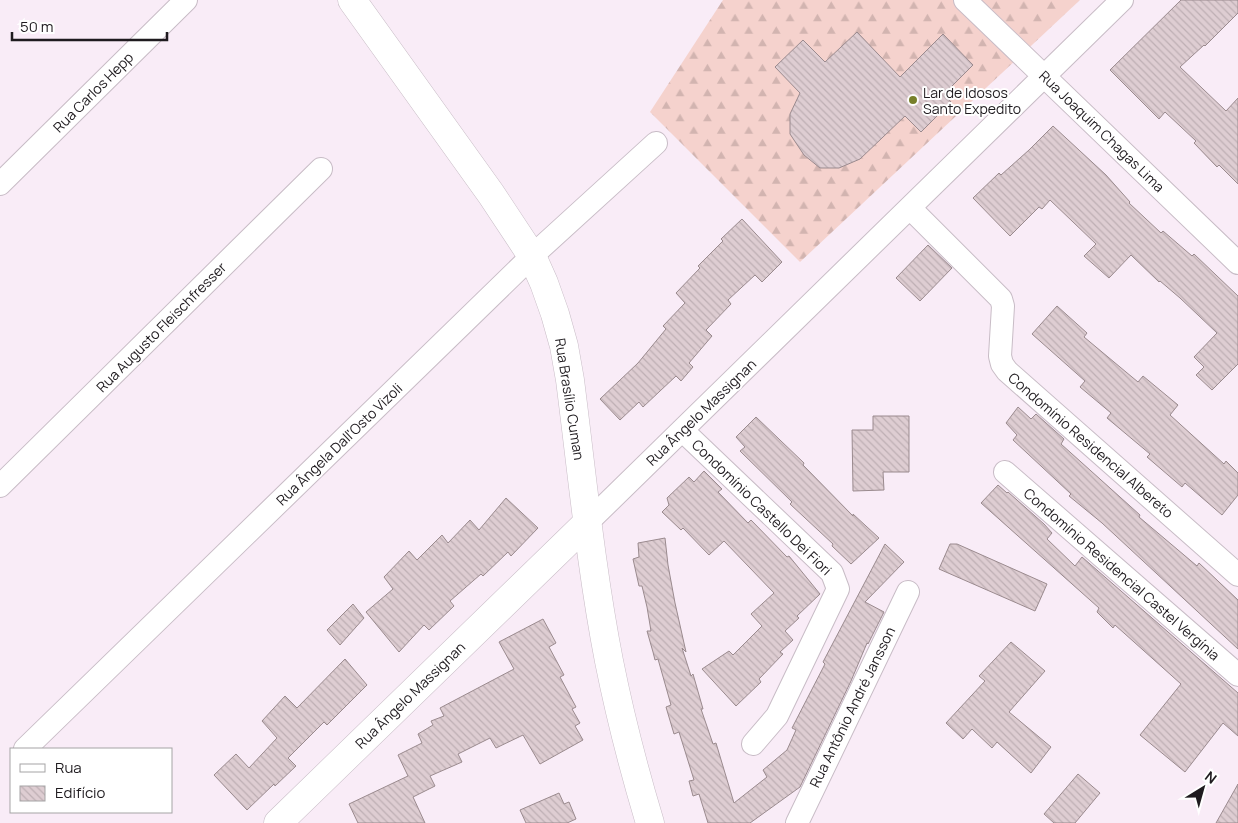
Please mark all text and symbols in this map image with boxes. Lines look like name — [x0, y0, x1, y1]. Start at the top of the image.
scale bar — [12, 10, 168, 42]
text: 50 m — [20, 16, 54, 37]
street label: Rua Carlos Hepp — [49, 48, 137, 136]
street label: Rua Joaquim Chagas Lima — [1035, 66, 1169, 196]
place label: Lar de Idosos Santo Expedito — [923, 83, 1021, 118]
marker: Lar de Idosos Santo Expedito — [907, 94, 919, 106]
street label: Rua Augusto Fleischfresser — [92, 258, 230, 396]
street label: Rua Brasílio Cuman — [551, 337, 589, 461]
street label: Rua Ângelo Massignan — [642, 354, 760, 470]
street label: Condomínio Residencial Albereto — [1004, 368, 1178, 522]
street label: Rua Ângela Dall'Osto Vizoli — [272, 379, 406, 509]
street label: Condomínio Castello Dei Fiori — [688, 435, 836, 579]
street label: Condomínio Residencial Castel Vergínia — [1020, 484, 1224, 664]
street label: Rua Antônio André Jansson — [805, 624, 899, 790]
street label: Rua Ângelo Massignan — [351, 637, 469, 753]
legend — [10, 748, 172, 813]
text: Rua — [55, 757, 82, 778]
north arrow — [1178, 763, 1228, 813]
text: N — [1201, 767, 1221, 788]
text: Edifício — [55, 782, 106, 803]

